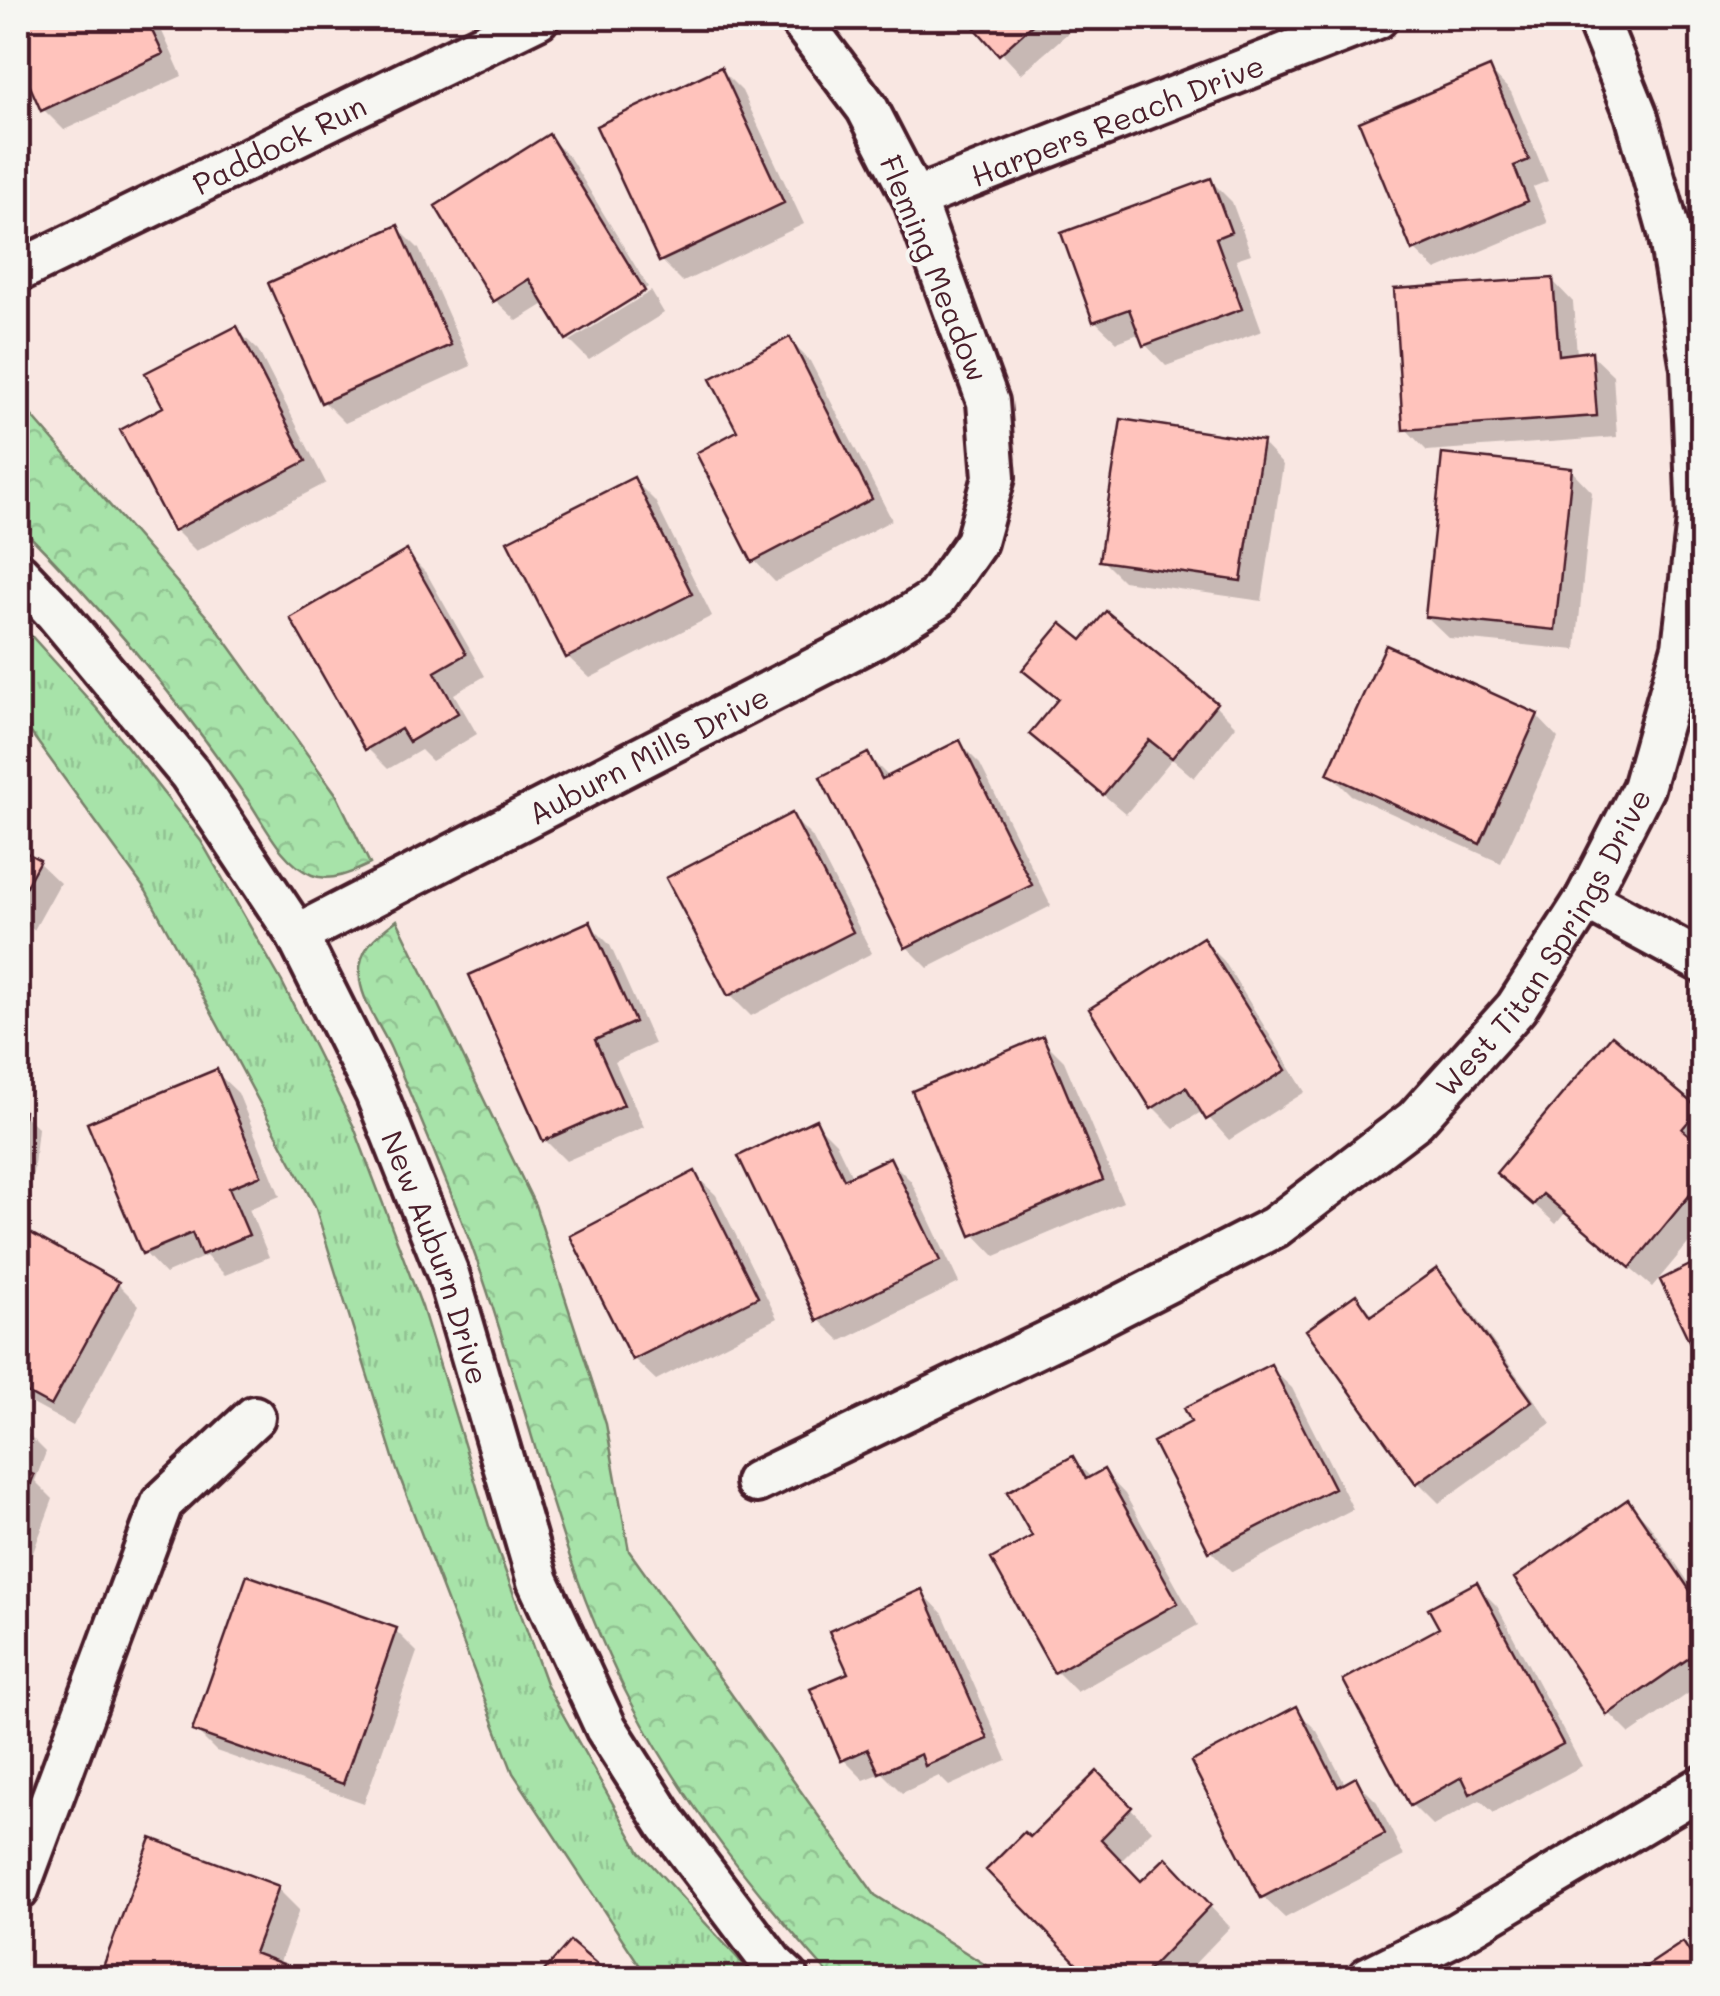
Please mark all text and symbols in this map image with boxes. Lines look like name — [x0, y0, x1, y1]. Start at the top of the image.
street label: Harpers Reach Drive — [965, 44, 1269, 195]
street label: Paddock Run — [186, 85, 372, 203]
street label: Fleming Meadow — [871, 149, 999, 387]
street label: Auburn Mills Drive — [521, 676, 775, 833]
street label: West Titan Springs Drive — [1426, 781, 1659, 1105]
street label: New Auburn Drive — [373, 1125, 499, 1389]

